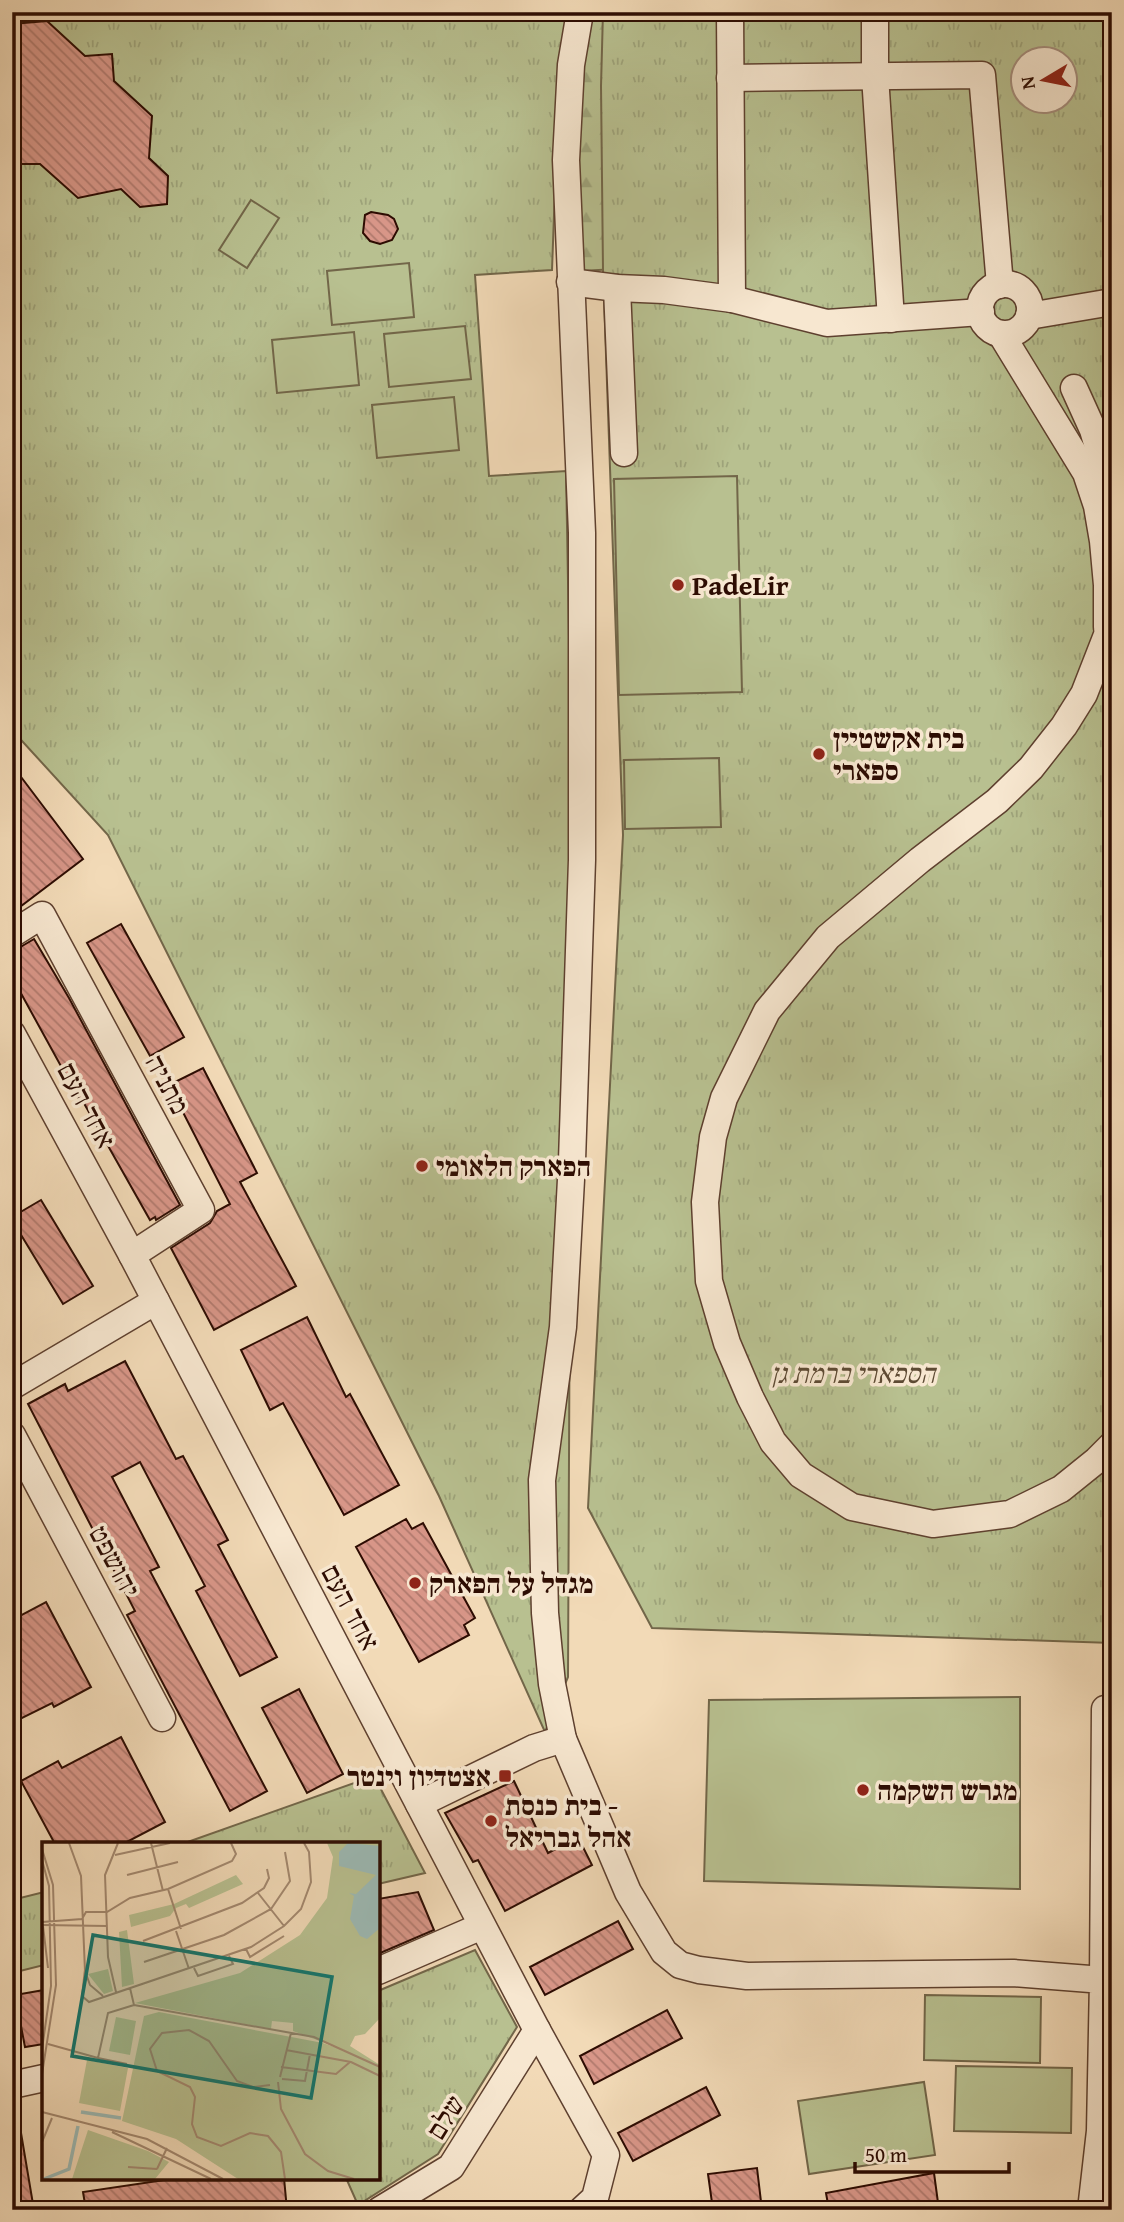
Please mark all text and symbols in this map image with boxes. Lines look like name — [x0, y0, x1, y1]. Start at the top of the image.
north arrow — [1009, 46, 1078, 116]
text: N — [1012, 74, 1042, 92]
place label: PadeLir — [692, 564, 789, 605]
marker: PadeLir — [670, 577, 686, 593]
place label: בית אקשטיין ספארי — [833, 717, 965, 790]
marker: בית אקשטיין ספארי — [811, 746, 827, 762]
street label: מתניה — [136, 1046, 201, 1121]
street label: אחד העם — [48, 1054, 127, 1155]
place label: הפארק הלאומי — [436, 1145, 591, 1186]
marker: הפארק הלאומי — [414, 1158, 430, 1174]
park label: הספארי ברמת גן — [771, 1352, 937, 1393]
street label: יהושפט — [79, 1517, 151, 1604]
street label: אחד העם — [312, 1556, 391, 1657]
place label: מגדל על הפארק — [429, 1562, 594, 1603]
marker: מגדל על הפארק — [407, 1575, 423, 1591]
place label: אצטדיון וינטר — [347, 1755, 491, 1796]
marker: אצטדיון וינטר — [497, 1768, 513, 1784]
place label: מגרש השקמה — [877, 1769, 1018, 1810]
marker: מגרש השקמה — [855, 1782, 871, 1798]
place label: בית כנסת - אהל גבריאל — [505, 1784, 632, 1857]
marker: בית כנסת - אהל גבריאל — [483, 1813, 499, 1829]
inset map — [42, 1842, 380, 2180]
street label: שלם — [415, 2086, 474, 2147]
scale bar — [855, 2131, 1009, 2175]
text: 50 m — [865, 2139, 907, 2170]

